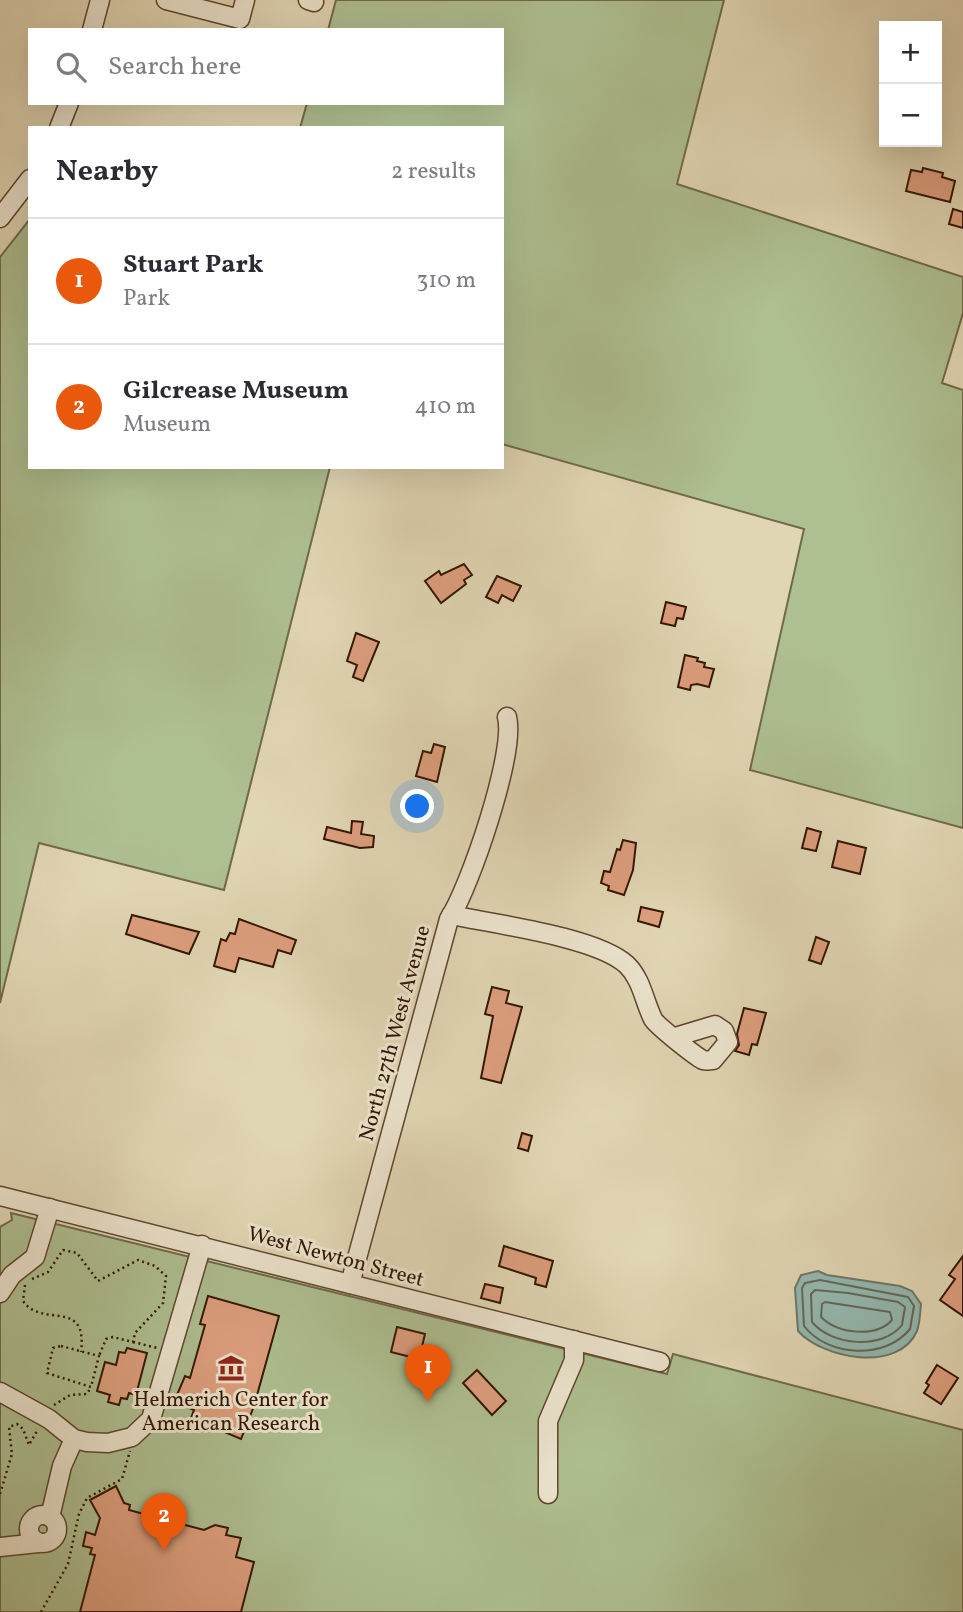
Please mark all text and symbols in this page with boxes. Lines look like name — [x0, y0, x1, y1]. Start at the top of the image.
map controls — [879, 21, 942, 147]
button: + — [879, 21, 942, 84]
search box — [28, 28, 504, 105]
icon: search — [52, 48, 90, 86]
text: Search here — [108, 49, 241, 85]
button: − — [879, 84, 942, 147]
text: Nearby — [56, 151, 158, 193]
text: 2 results — [391, 156, 476, 188]
text: Stuart Park — [123, 247, 264, 283]
text: 1 — [74, 265, 84, 297]
text: 310 m — [416, 265, 476, 297]
text: Park — [123, 283, 170, 315]
text: Gilcrease Museum — [123, 373, 349, 409]
text: 2 — [73, 391, 85, 423]
text: 410 m — [415, 391, 476, 423]
text: Museum — [123, 409, 211, 441]
your location — [400, 789, 434, 823]
street label: North 27th West Avenue — [353, 922, 438, 1145]
street label: West Newton Street — [244, 1220, 427, 1295]
pin: 1 — [405, 1344, 451, 1402]
museum icon: Helmerich Center for American Research — [216, 1353, 246, 1383]
place label: Helmerich Center for American Research — [134, 1386, 329, 1439]
pin: 2 — [141, 1493, 187, 1551]

